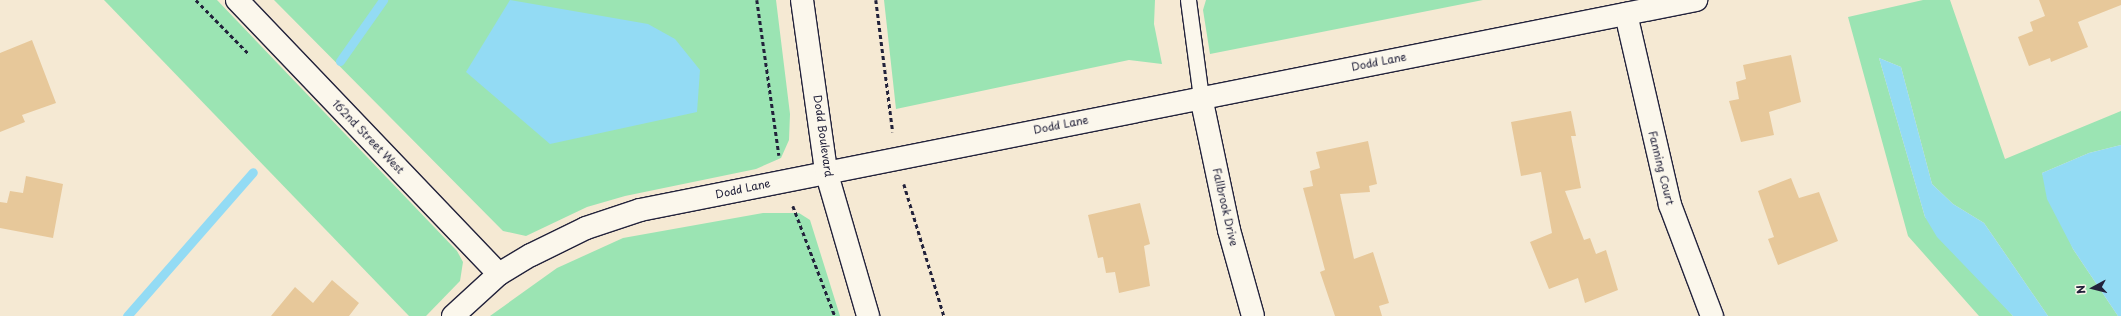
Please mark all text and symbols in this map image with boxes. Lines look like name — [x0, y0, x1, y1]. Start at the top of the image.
street label: Dodd Lane — [1350, 50, 1408, 74]
street label: Dodd Boulevard — [811, 94, 835, 178]
street label: 162nd Street West — [329, 97, 407, 177]
street label: Dodd Lane — [1032, 113, 1090, 137]
street label: Fanning Court — [1645, 129, 1677, 207]
street label: Fallbrook Drive — [1210, 166, 1240, 248]
street label: Dodd Lane — [714, 177, 772, 201]
north arrow — [2073, 268, 2113, 308]
text: N — [2072, 284, 2090, 295]

